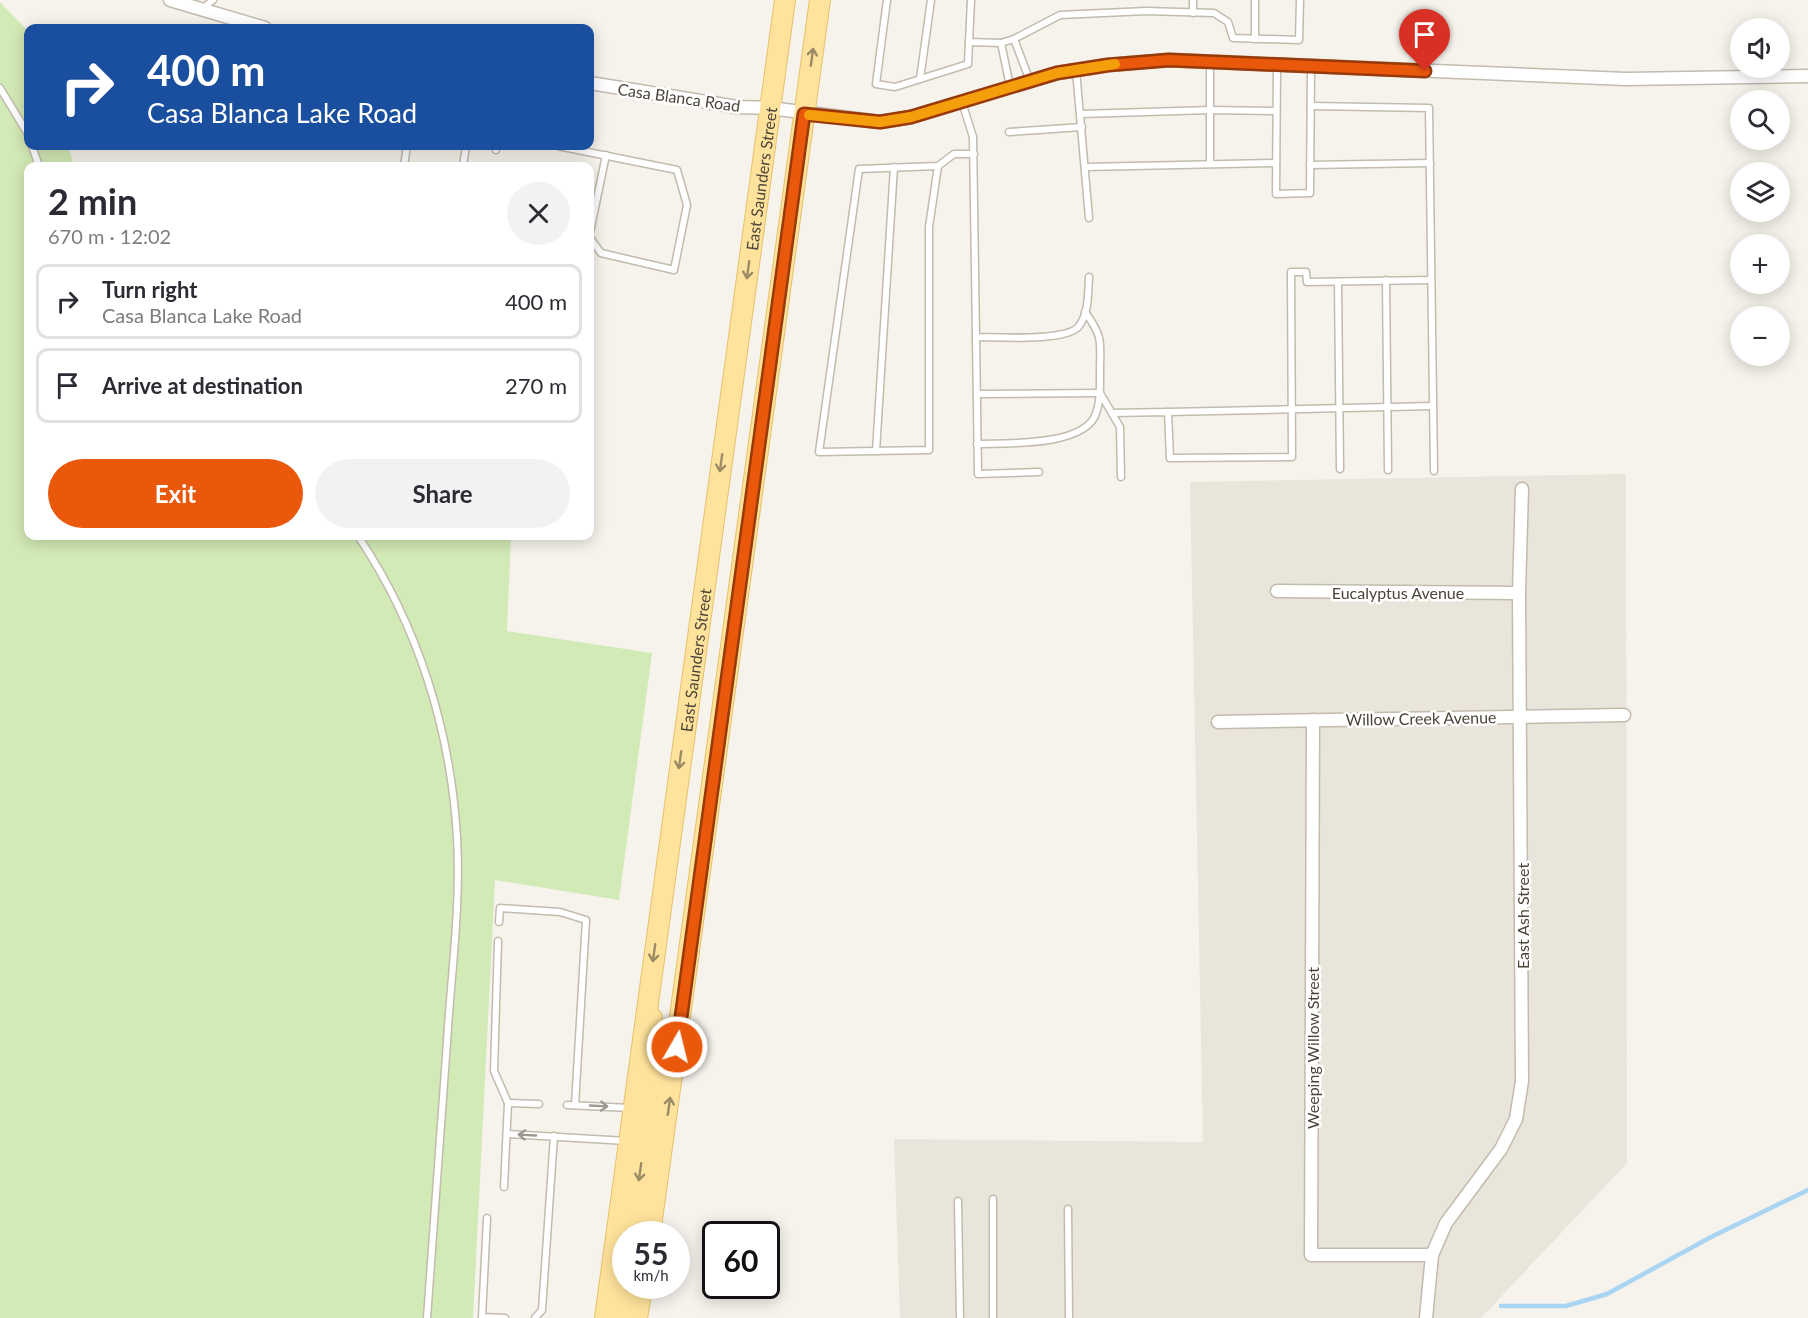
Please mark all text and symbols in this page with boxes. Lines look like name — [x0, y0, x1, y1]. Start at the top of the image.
pin — [1399, 9, 1450, 71]
icon: arrive — [1408, 18, 1441, 51]
map controls — [1730, 18, 1790, 366]
button: sound — [1730, 18, 1790, 78]
text: 400 m — [147, 45, 265, 95]
icon: right — [48, 48, 126, 126]
one-way arrow — [807, 48, 818, 68]
street label: Casa Blanca Road — [616, 79, 742, 115]
button: search — [1730, 90, 1790, 150]
text: Casa Blanca Lake Road — [147, 96, 417, 129]
street label: East Saunders Street — [741, 105, 780, 252]
button: layers — [1730, 162, 1790, 222]
text: 2 min — [48, 179, 137, 223]
button: close — [507, 182, 570, 245]
text: 670 m · 12:02 — [48, 224, 171, 248]
button: + — [1730, 234, 1790, 294]
one-way arrow — [742, 259, 753, 279]
text: Turn right — [102, 276, 197, 303]
icon: right — [51, 285, 84, 318]
text: 400 m — [505, 288, 567, 315]
text: Casa Blanca Lake Road — [102, 303, 302, 327]
button: − — [1730, 306, 1790, 366]
icon: arrive — [51, 369, 84, 402]
text: Arrive at destination — [102, 372, 303, 399]
text: 270 m — [505, 372, 567, 399]
one-way arrow — [716, 452, 727, 472]
button: Exit — [48, 459, 303, 528]
button: Share — [315, 459, 570, 528]
street label: Eucalyptus Avenue — [1332, 583, 1464, 602]
street label: East Saunders Street — [676, 587, 714, 733]
street label: Willow Creek Avenue — [1345, 707, 1497, 729]
one-way arrow — [675, 750, 686, 769]
street label: East Ash Street — [1513, 863, 1532, 969]
one-way arrow — [648, 943, 659, 963]
street label: Weeping Willow Street — [1303, 967, 1322, 1129]
position arrow — [645, 1015, 709, 1079]
one-way arrow — [663, 1096, 674, 1116]
one-way arrow — [589, 1101, 609, 1112]
one-way arrow — [518, 1129, 538, 1140]
one-way arrow — [635, 1161, 646, 1181]
speed limit sign: 60 — [702, 1221, 780, 1299]
text: 55 — [634, 1235, 668, 1271]
text: km/h — [633, 1266, 669, 1284]

